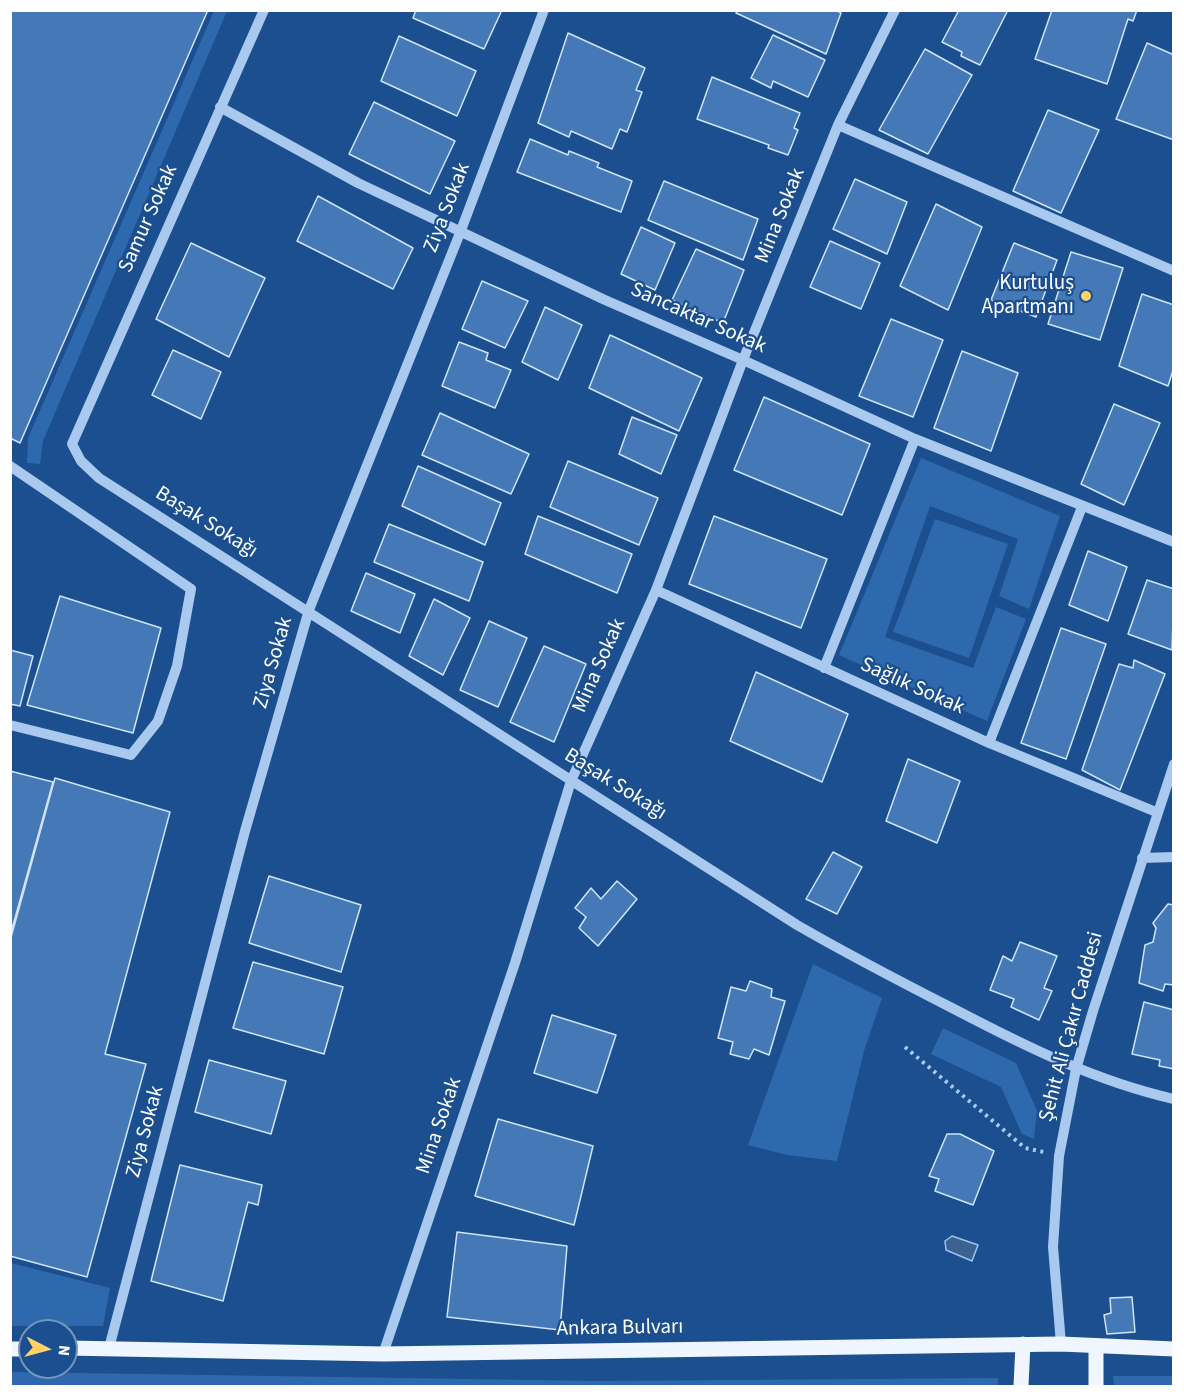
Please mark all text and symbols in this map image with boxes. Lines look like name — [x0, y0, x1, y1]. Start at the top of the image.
street label: Ziya Sokak — [419, 159, 477, 257]
street label: Samur Sokak — [114, 161, 184, 277]
street label: Mina Sokak — [751, 165, 811, 267]
place label: Kurtuluş Apartmanı — [982, 271, 1074, 321]
street label: Sancaktar Sokak — [626, 278, 770, 360]
marker: Kurtuluş Apartmanı — [1079, 289, 1093, 303]
street label: Başak Sokağı — [150, 482, 262, 564]
street label: Ziya Sokak — [249, 614, 299, 712]
street label: Mina Sokak — [568, 615, 632, 717]
street label: Sağlık Sokak — [856, 653, 968, 721]
street label: Başak Sokağı — [559, 744, 671, 826]
street label: Şehit Ali Çakır Caddesi — [1035, 929, 1109, 1125]
street label: Mina Sokak — [412, 1074, 468, 1178]
street label: Ziya Sokak — [122, 1083, 170, 1181]
street label: Ankara Bulvarı — [556, 1315, 684, 1343]
north arrow — [18, 1319, 78, 1379]
text: N — [52, 1344, 75, 1357]

